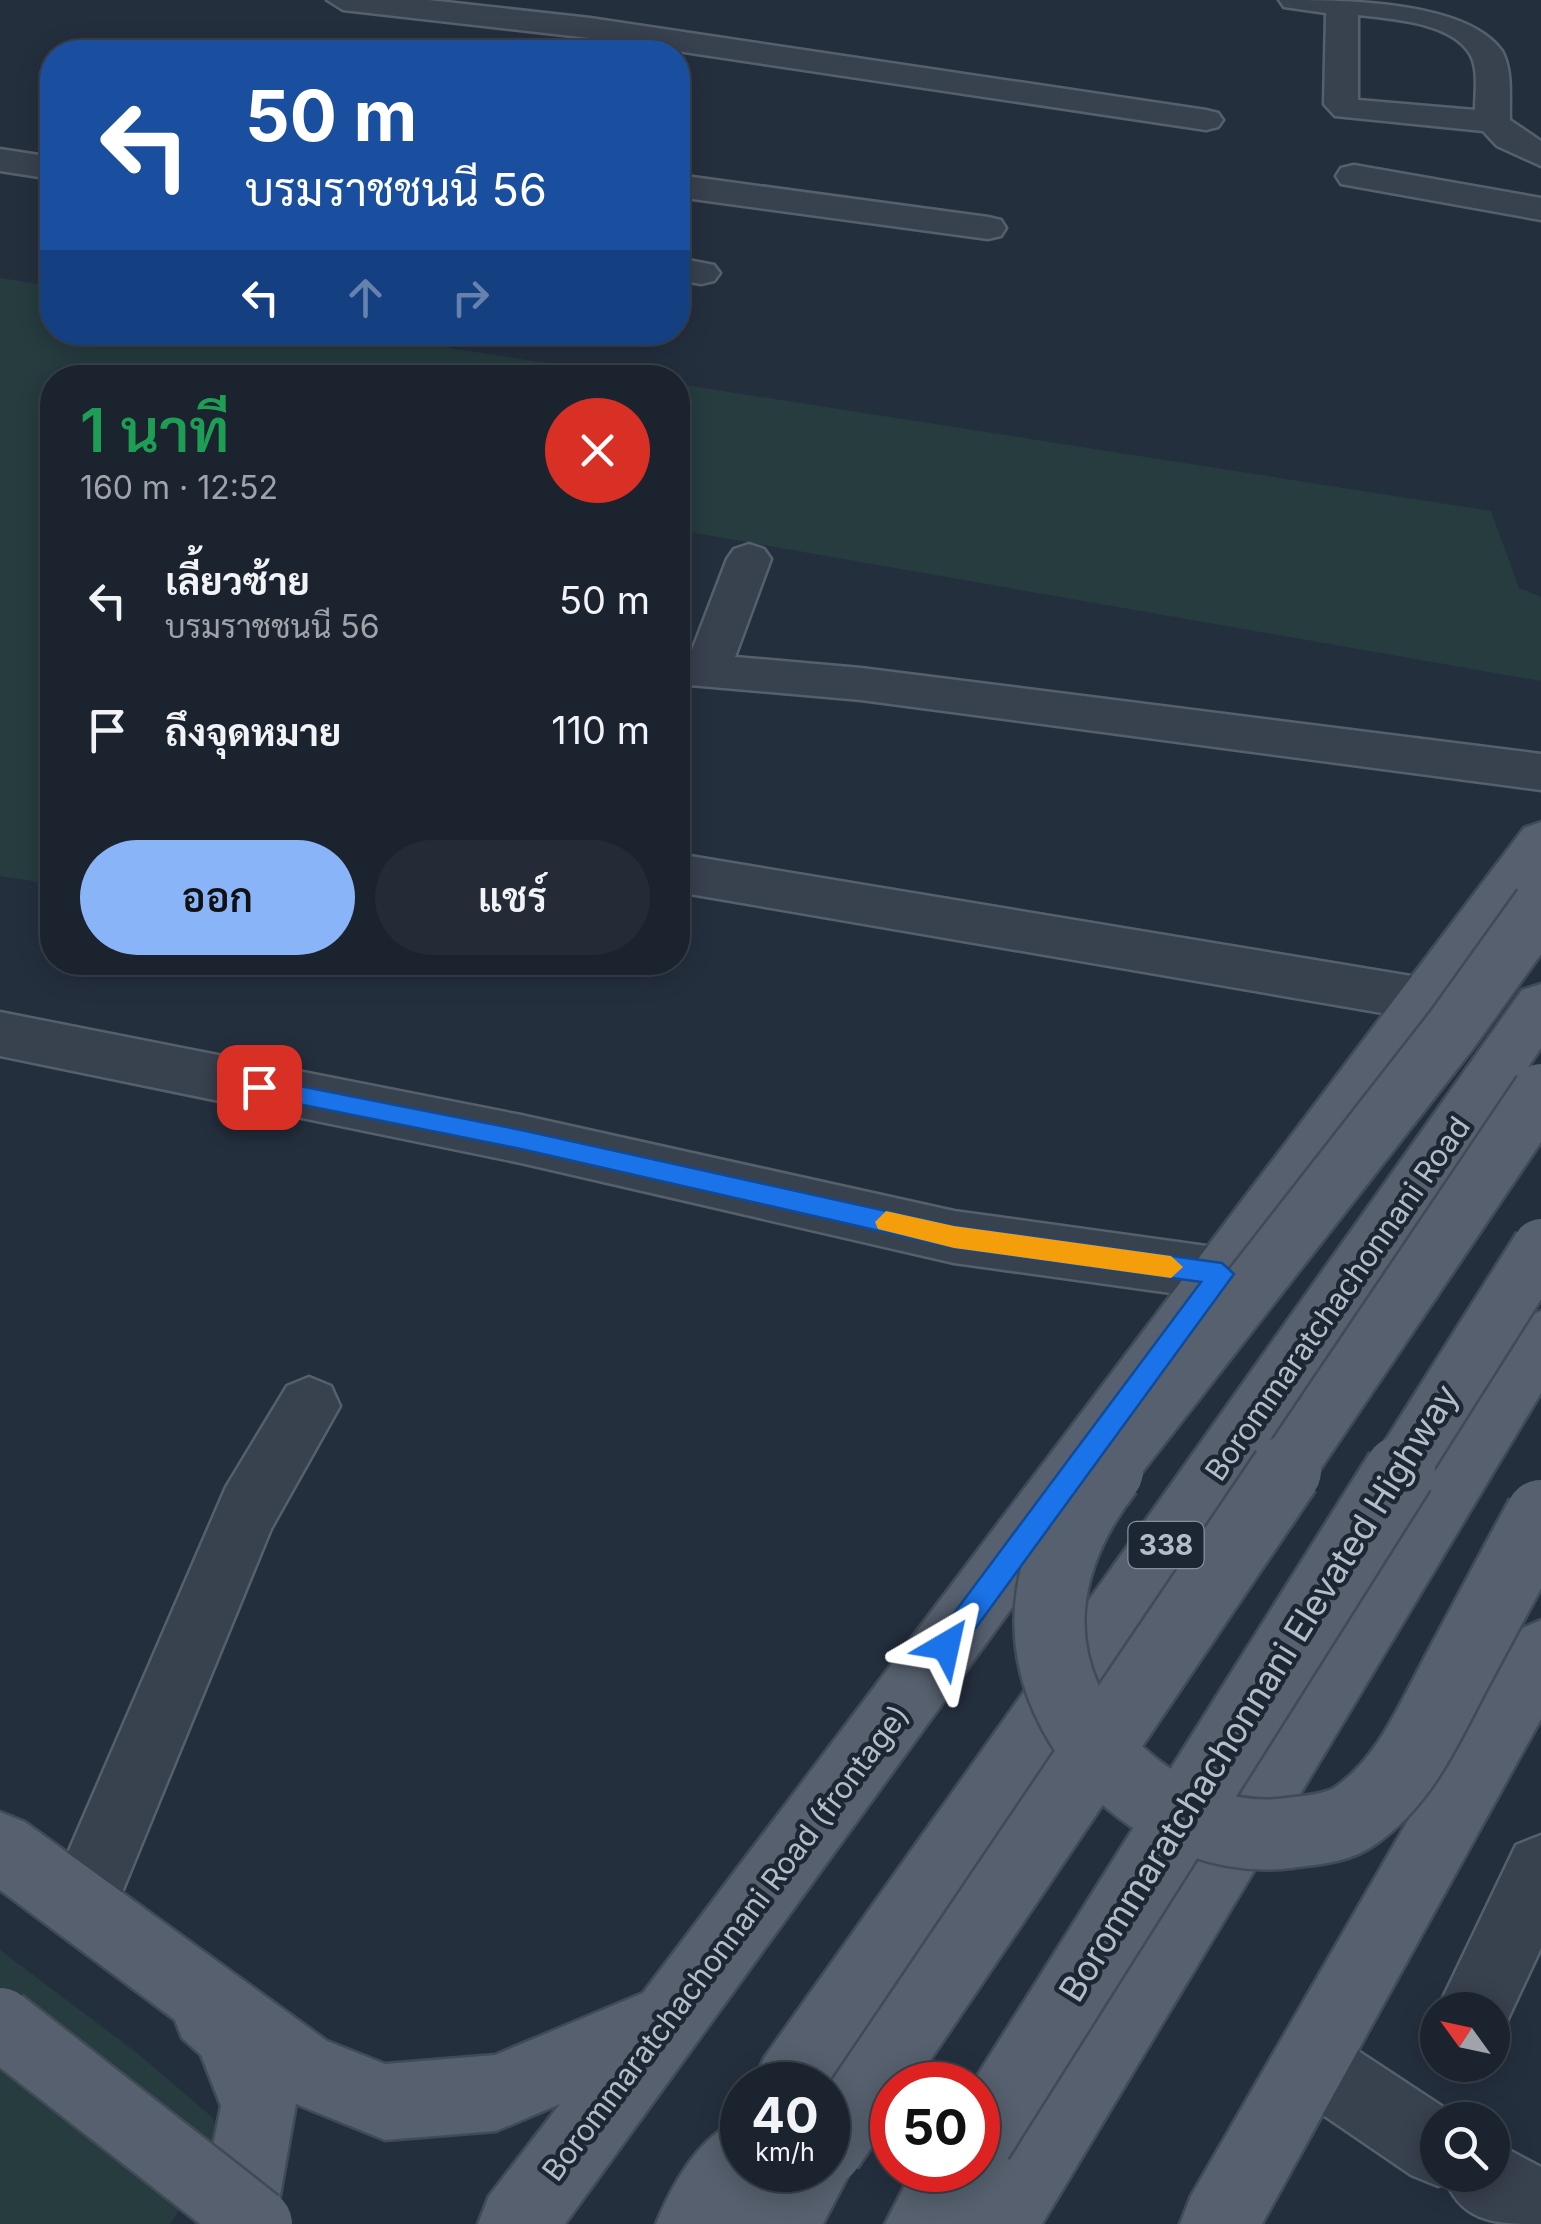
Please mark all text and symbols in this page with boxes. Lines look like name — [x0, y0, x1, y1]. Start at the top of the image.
text: 50 m — [245, 73, 417, 158]
icon: left — [80, 80, 210, 210]
text: บรมราชชนนี 56 — [245, 162, 547, 217]
icon: left — [233, 270, 288, 325]
icon: ahead — [338, 270, 393, 325]
icon: right — [443, 270, 498, 325]
text: 1 นาที — [80, 394, 230, 466]
button: close — [545, 398, 650, 503]
text: 160 m · 12:52 — [80, 468, 278, 507]
text: เลี้ยวซ้าย — [165, 558, 310, 604]
icon: left — [80, 573, 135, 628]
text: 50 m — [559, 577, 650, 623]
text: บรมราชชนนี 56 — [165, 607, 380, 646]
icon: arrive — [80, 703, 135, 758]
text: 110 m — [551, 707, 650, 753]
text: ถึงจุดหมาย — [165, 709, 341, 755]
button: ออก — [80, 840, 355, 955]
button: แชร์ — [375, 840, 650, 955]
pin — [217, 1045, 302, 1130]
icon: arrive — [232, 1060, 287, 1115]
street label: Borommaratchachonnani Road — [1197, 1109, 1477, 1487]
street label: Borommaratchachonnani Elevated Highway — [1050, 1376, 1467, 2009]
road number: 338 — [1128, 1522, 1204, 1568]
position arrow — [894, 1594, 998, 1698]
street label: Borommaratchachonnani Road (frontage) — [534, 1697, 916, 2187]
north arrow — [1420, 1992, 1510, 2082]
map controls — [1420, 1992, 1510, 2192]
speed limit sign: 50 — [870, 2062, 1000, 2192]
text: 40 — [751, 2085, 819, 2145]
button: search — [1420, 2102, 1510, 2192]
text: km/h — [755, 2137, 815, 2167]

